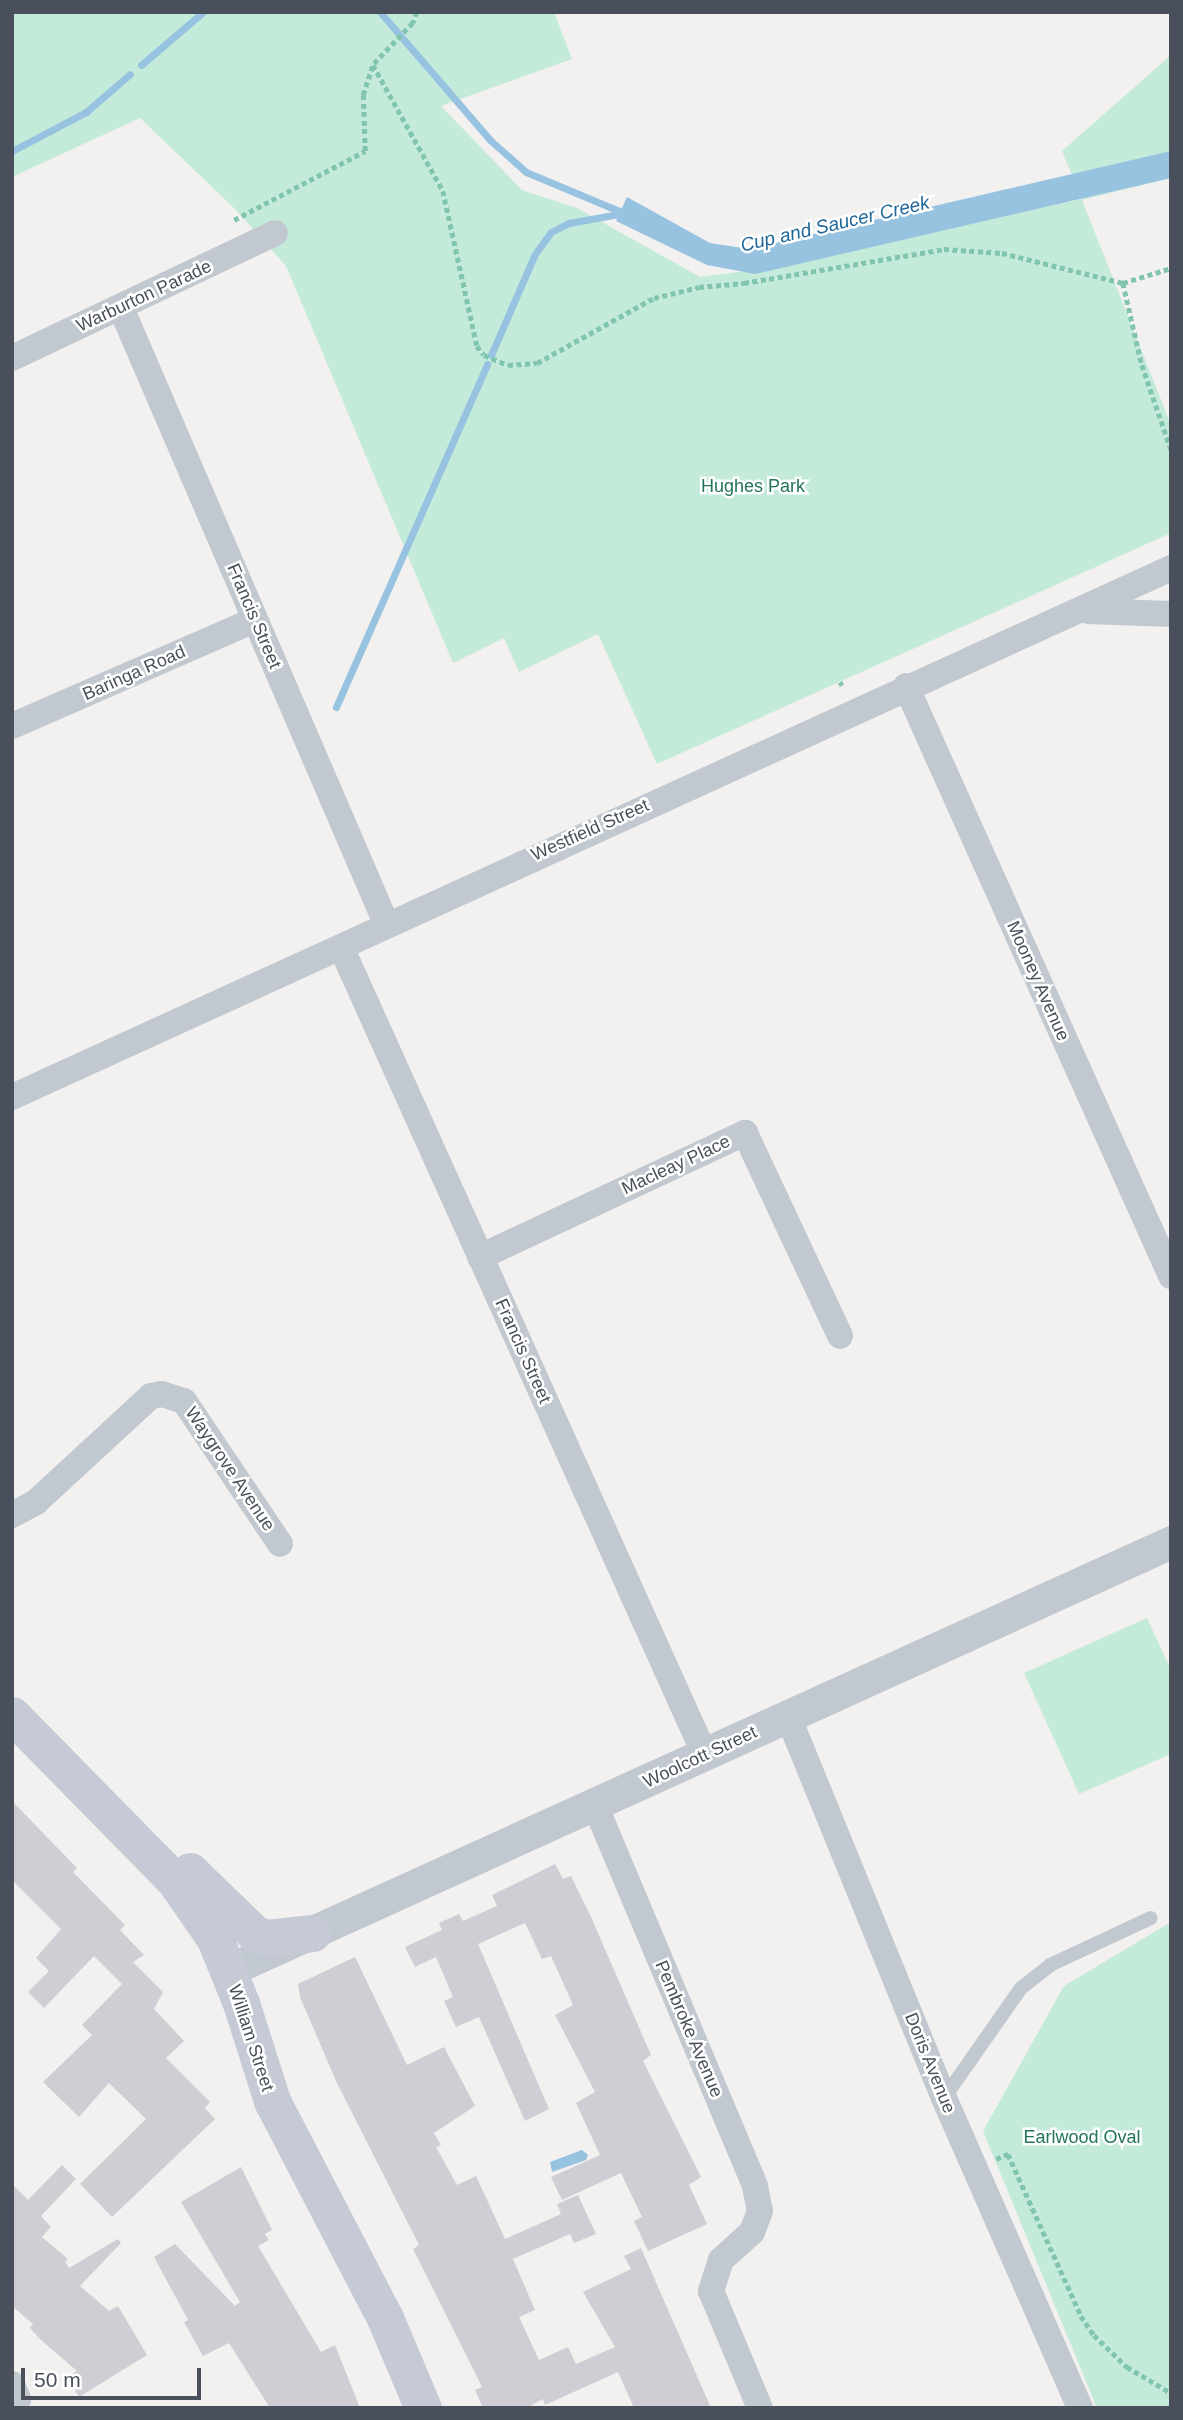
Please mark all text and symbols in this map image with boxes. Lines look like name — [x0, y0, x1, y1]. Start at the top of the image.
water label: Cup and Saucer Creek — [738, 191, 932, 257]
street label: Warburton Parade — [73, 255, 215, 337]
park label: Hughes Park — [701, 475, 805, 497]
street label: Francis Street — [222, 560, 286, 672]
street label: Baringa Road — [79, 641, 189, 705]
street label: Westfield Street — [528, 794, 652, 866]
street label: Mooney Avenue — [1002, 917, 1074, 1045]
street label: Macleay Place — [618, 1130, 734, 1200]
street label: Francis Street — [490, 1295, 556, 1407]
street label: Waygrove Avenue — [180, 1402, 280, 1536]
street label: Woolcott Street — [640, 1721, 760, 1793]
street label: Pembroke Avenue — [650, 1957, 728, 2101]
street label: William Street — [224, 1982, 278, 2094]
street label: Doris Avenue — [900, 2009, 960, 2117]
park label: Earlwood Oval — [1023, 2126, 1141, 2148]
scale bar — [24, 2354, 205, 2398]
text: 50 m — [34, 2368, 81, 2391]

